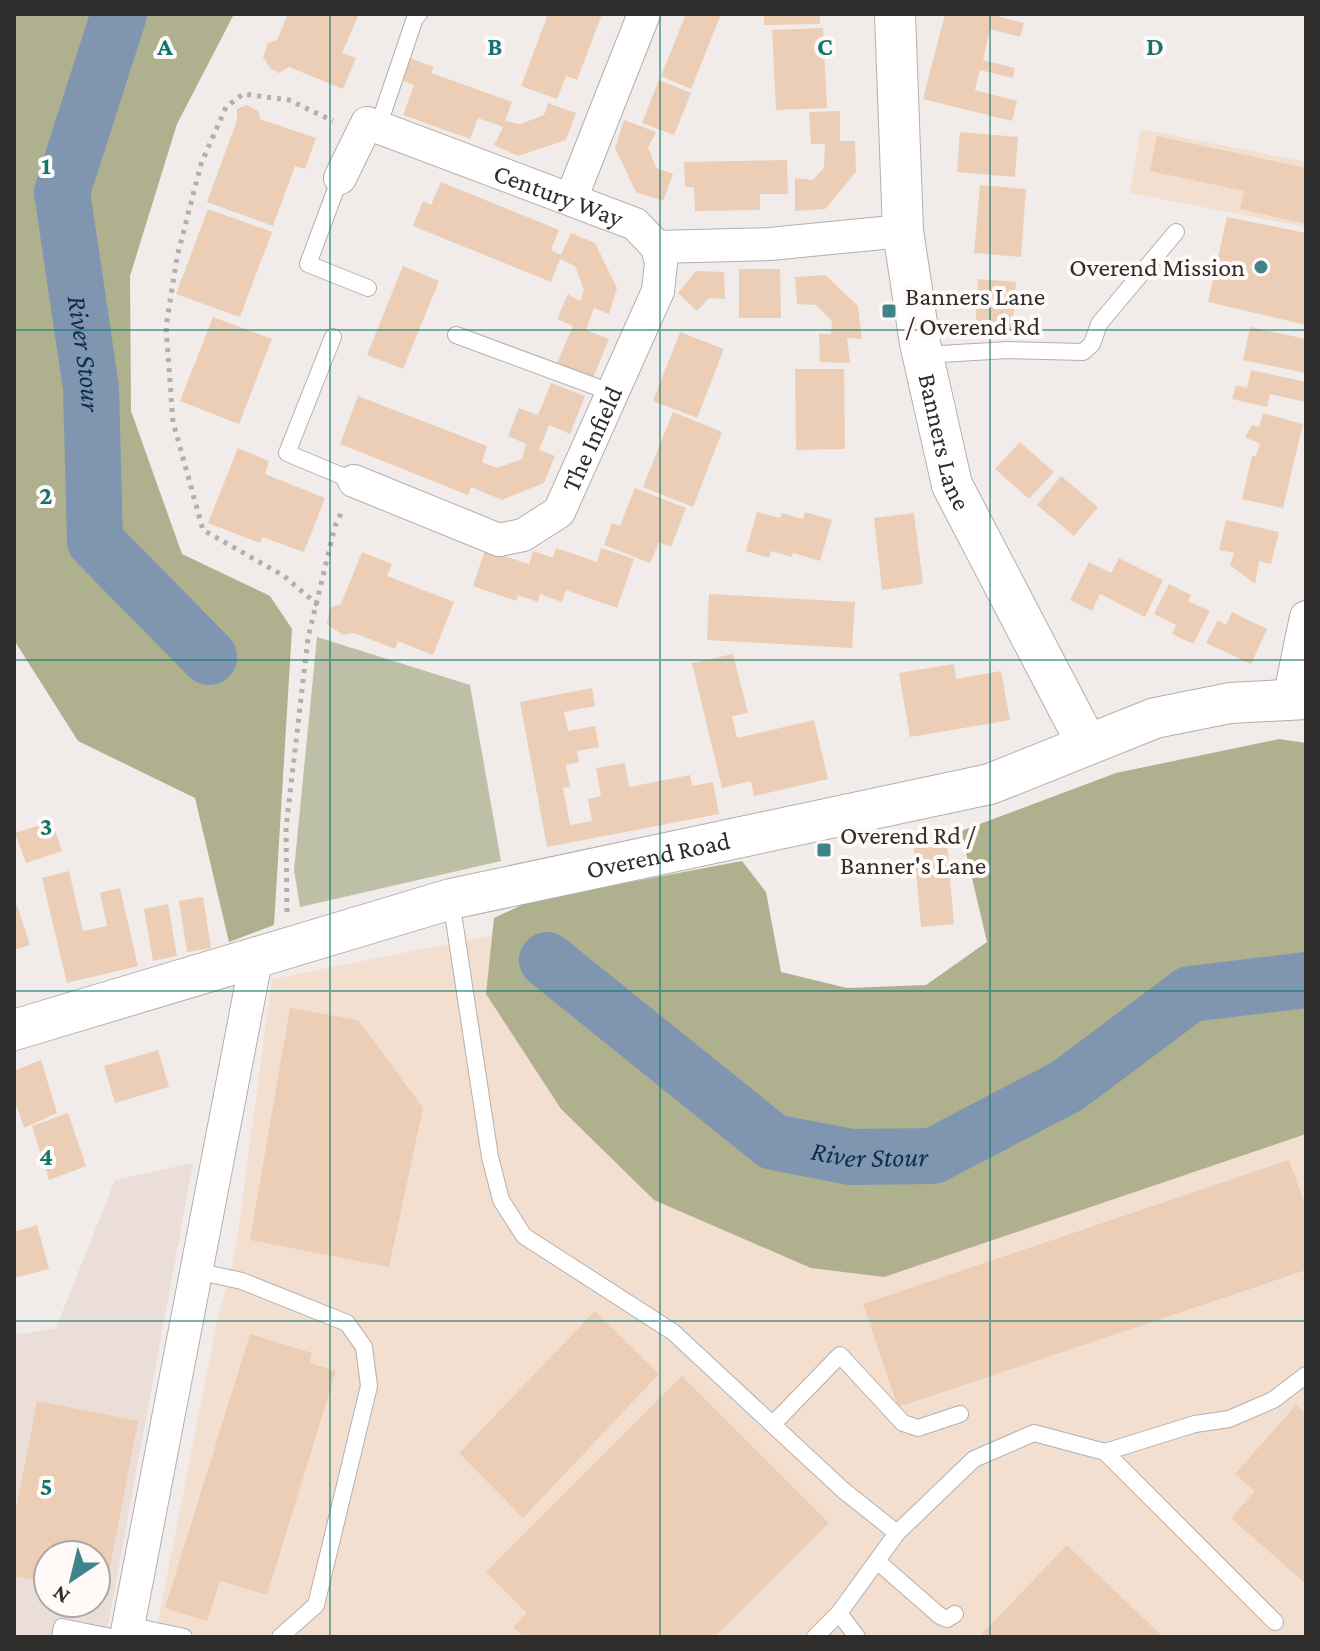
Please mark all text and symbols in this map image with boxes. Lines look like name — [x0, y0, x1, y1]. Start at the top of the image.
text: A — [156, 32, 173, 61]
text: B — [487, 32, 503, 61]
text: C — [817, 32, 833, 61]
text: D — [1146, 32, 1164, 61]
text: 1 — [41, 151, 51, 180]
street label: Century Way — [490, 158, 628, 234]
place label: Overend Mission — [1069, 253, 1245, 282]
marker: Overend Mission — [1252, 258, 1270, 276]
place label: Banners Lane / Overend Rd — [905, 282, 1045, 341]
water label: River Stour — [61, 293, 107, 413]
marker: Banners Lane / Overend Rd — [880, 302, 898, 320]
street label: Banners Lane — [912, 371, 976, 515]
street label: The Infield — [556, 382, 629, 496]
text: 2 — [39, 481, 53, 510]
text: 3 — [40, 812, 52, 841]
place label: Overend Rd / Banner's Lane — [840, 821, 986, 880]
street label: Overend Road — [584, 826, 733, 885]
marker: Overend Rd / Banner's Lane — [815, 841, 833, 859]
water label: River Stour — [809, 1135, 929, 1174]
text: 4 — [39, 1142, 53, 1171]
text: 5 — [40, 1472, 52, 1501]
north arrow — [32, 1539, 112, 1619]
text: N — [48, 1580, 74, 1610]

